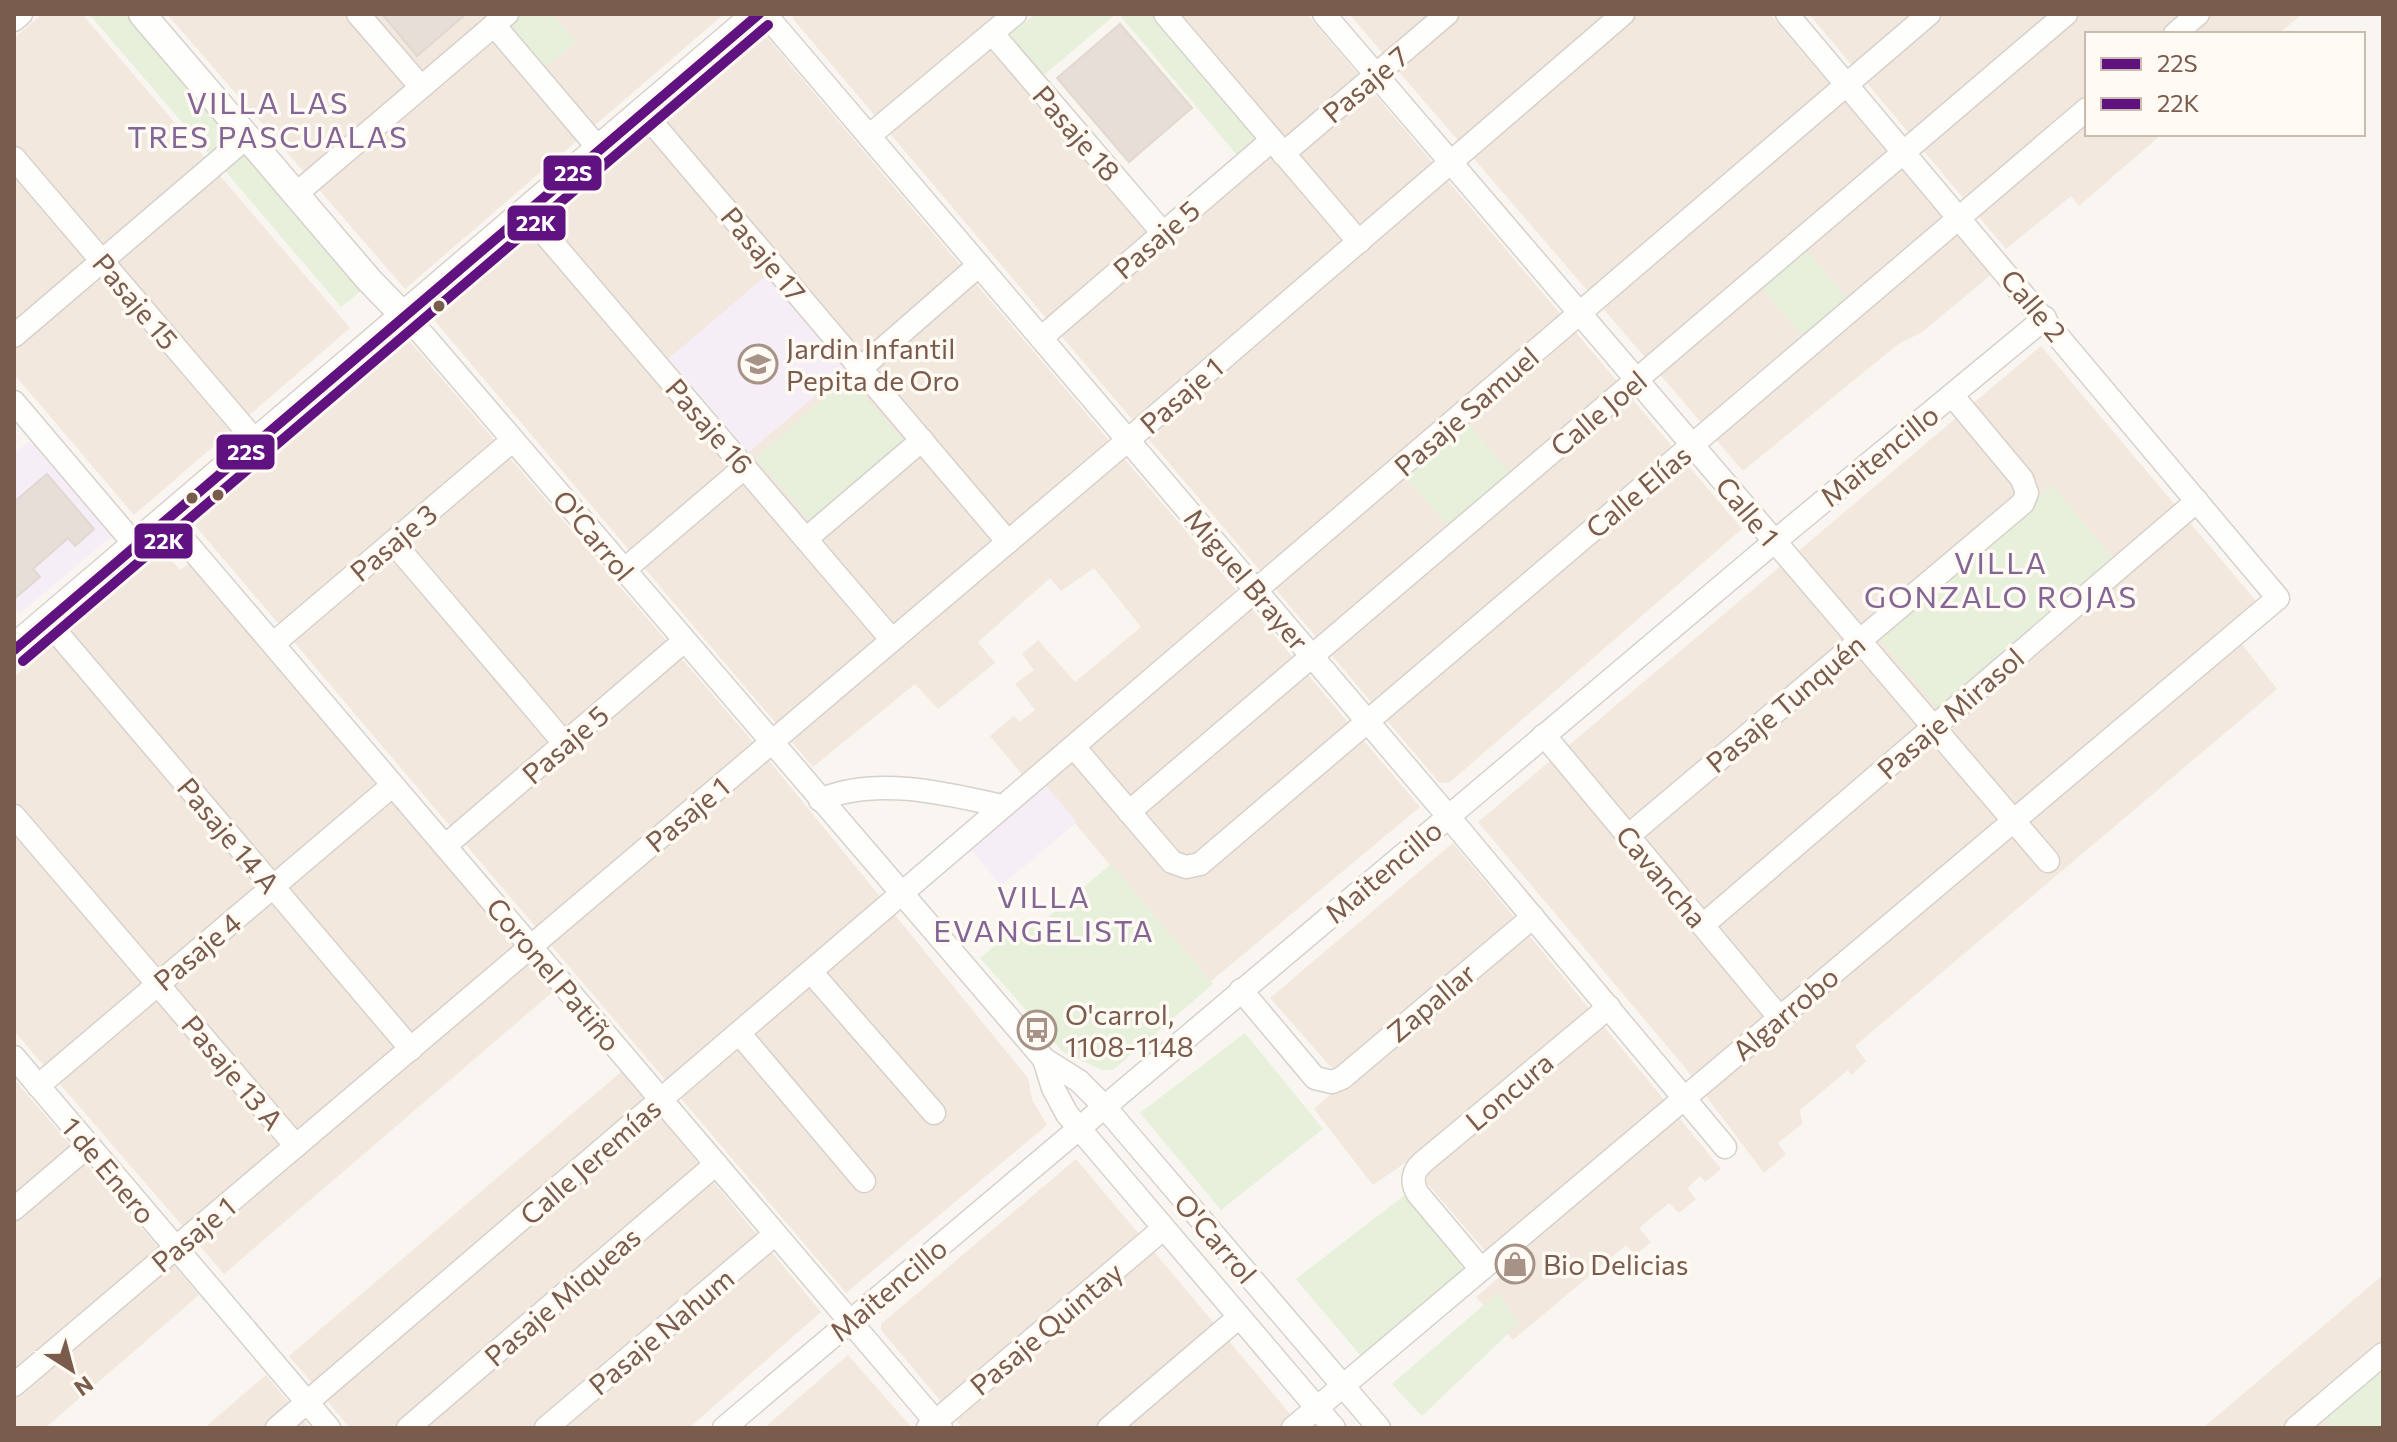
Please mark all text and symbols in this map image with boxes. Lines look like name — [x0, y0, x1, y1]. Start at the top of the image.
legend — [2085, 32, 2365, 136]
street label: Pasaje 7 — [1315, 38, 1415, 130]
text: 22S — [2157, 48, 2198, 77]
street label: Pasaje 18 — [1026, 78, 1128, 188]
district label: VILLA LAS TRES PASCUALAS — [127, 83, 409, 154]
text: 22K — [2157, 88, 2200, 117]
line badge: 22S — [542, 154, 603, 192]
text: 22S — [554, 159, 592, 186]
street label: Pasaje 5 — [1106, 192, 1206, 286]
street label: Pasaje 17 — [714, 200, 814, 308]
line badge: 22K — [506, 204, 567, 242]
text: 22K — [516, 209, 556, 236]
street label: Pasaje 15 — [86, 246, 186, 356]
street label: Calle 2 — [1994, 262, 2074, 348]
unlabelled marker — [431, 298, 447, 314]
place label: Jardin Infantil Pepita de Oro — [786, 331, 960, 397]
street label: Pasaje Samuel — [1387, 339, 1545, 483]
school or university icon: Jardin Infantil Pepita de Oro — [737, 343, 779, 385]
street label: Pasaje 1 — [1133, 350, 1229, 440]
street label: Calle Joel — [1543, 363, 1653, 463]
street label: Pasaje 16 — [659, 371, 761, 481]
street label: Maitencillo — [1813, 397, 1945, 513]
line badge: 22S — [215, 433, 276, 471]
street label: Calle Elías — [1579, 437, 1697, 545]
text: 22S — [227, 438, 265, 465]
street label: Calle 1 — [1709, 469, 1787, 553]
street label: O'Carrol — [546, 483, 642, 587]
unlabelled marker — [210, 487, 226, 503]
unlabelled marker — [184, 490, 200, 506]
street label: Pasaje 3 — [343, 496, 443, 588]
street label: Miguel Brayer — [1178, 501, 1316, 657]
line badge: 22K — [133, 522, 194, 560]
text: 22K — [144, 527, 184, 554]
district label: VILLA GONZALO ROJAS — [1864, 543, 2138, 614]
street label: Pasaje Tunquén — [1699, 627, 1871, 779]
street label: Pasaje Mirasol — [1870, 640, 2030, 786]
street label: Pasaje 5 — [515, 697, 615, 791]
street label: Pasaje 1 — [638, 769, 736, 859]
street label: Pasaje 14 A — [171, 770, 287, 900]
street label: Maitencillo — [1318, 812, 1448, 930]
street label: Cavancha — [1610, 818, 1714, 934]
district label: VILLA EVANGELISTA — [933, 877, 1155, 948]
street label: Coronel Patiño — [480, 890, 628, 1058]
street label: Pasaje 4 — [146, 905, 248, 997]
street label: Zapallar — [1380, 955, 1482, 1049]
street label: Algarrobo — [1725, 959, 1845, 1067]
place label: O'carrol, 1108-1148 — [1065, 997, 1194, 1063]
street label: Pasaje 13 A — [175, 1008, 291, 1136]
bus stop icon: O'carrol, 1108-1148 — [1016, 1009, 1058, 1051]
street label: Loncura — [1458, 1045, 1560, 1137]
street label: Calle Jeremías — [513, 1091, 667, 1231]
street label: 1 de Enero — [55, 1110, 163, 1230]
street label: O'Carrol — [1168, 1186, 1264, 1290]
street label: Pasaje 1 — [144, 1189, 242, 1279]
street label: Pasaje Miqueas — [477, 1219, 647, 1373]
street label: Maitencillo — [823, 1230, 953, 1348]
shop icon: Bio Delicias — [1494, 1243, 1536, 1285]
place label: Bio Delicias — [1543, 1247, 1689, 1281]
street label: Pasaje Quintay — [963, 1254, 1129, 1402]
street label: Pasaje Nahum — [582, 1261, 740, 1401]
north arrow — [32, 1330, 112, 1410]
text: N — [69, 1371, 99, 1402]

